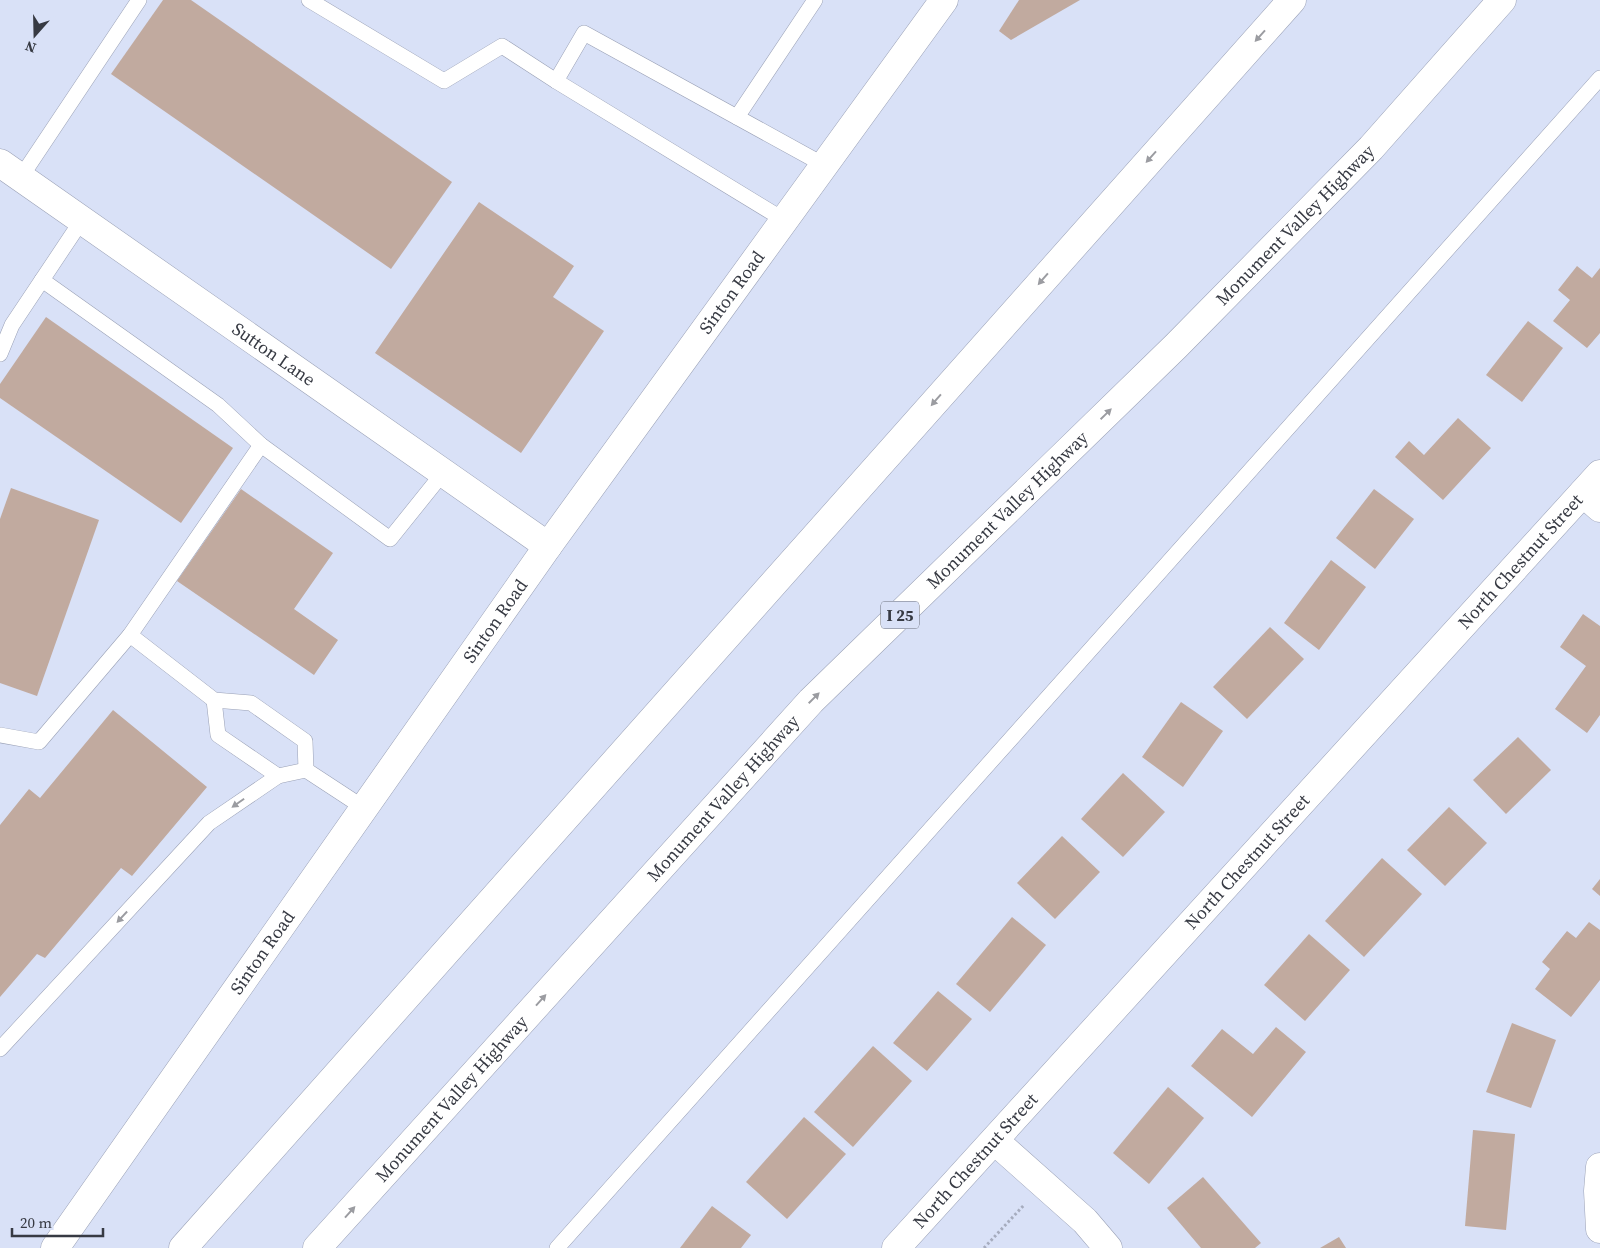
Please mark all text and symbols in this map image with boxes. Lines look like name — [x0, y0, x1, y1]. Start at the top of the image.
north arrow — [10, 10, 60, 60]
one-way arrow — [1254, 30, 1266, 42]
text: N — [22, 36, 39, 58]
street label: Monument Valley Highway — [1210, 138, 1380, 311]
one-way arrow — [1145, 150, 1157, 162]
street label: Sinton Road — [693, 246, 770, 339]
one-way arrow — [1037, 272, 1049, 284]
street label: Sutton Lane — [227, 316, 321, 392]
one-way arrow — [930, 394, 941, 407]
one-way arrow — [1100, 408, 1112, 420]
street label: Monument Valley Highway — [921, 425, 1094, 594]
street label: North Chestnut Street — [1452, 488, 1588, 634]
street label: Sinton Road — [457, 574, 533, 668]
road number: I 25 — [881, 602, 919, 628]
one-way arrow — [808, 692, 820, 704]
street label: Monument Valley Highway — [641, 709, 805, 887]
street label: North Chestnut Street — [1179, 788, 1315, 935]
one-way arrow — [231, 798, 244, 808]
street label: Sinton Road — [224, 905, 300, 999]
one-way arrow — [116, 910, 128, 922]
one-way arrow — [535, 995, 547, 1007]
street label: Monument Valley Highway — [369, 1009, 534, 1187]
street label: North Chestnut Street — [907, 1087, 1043, 1233]
scale bar — [12, 1206, 104, 1238]
one-way arrow — [344, 1206, 356, 1218]
text: 20 m — [20, 1212, 52, 1233]

